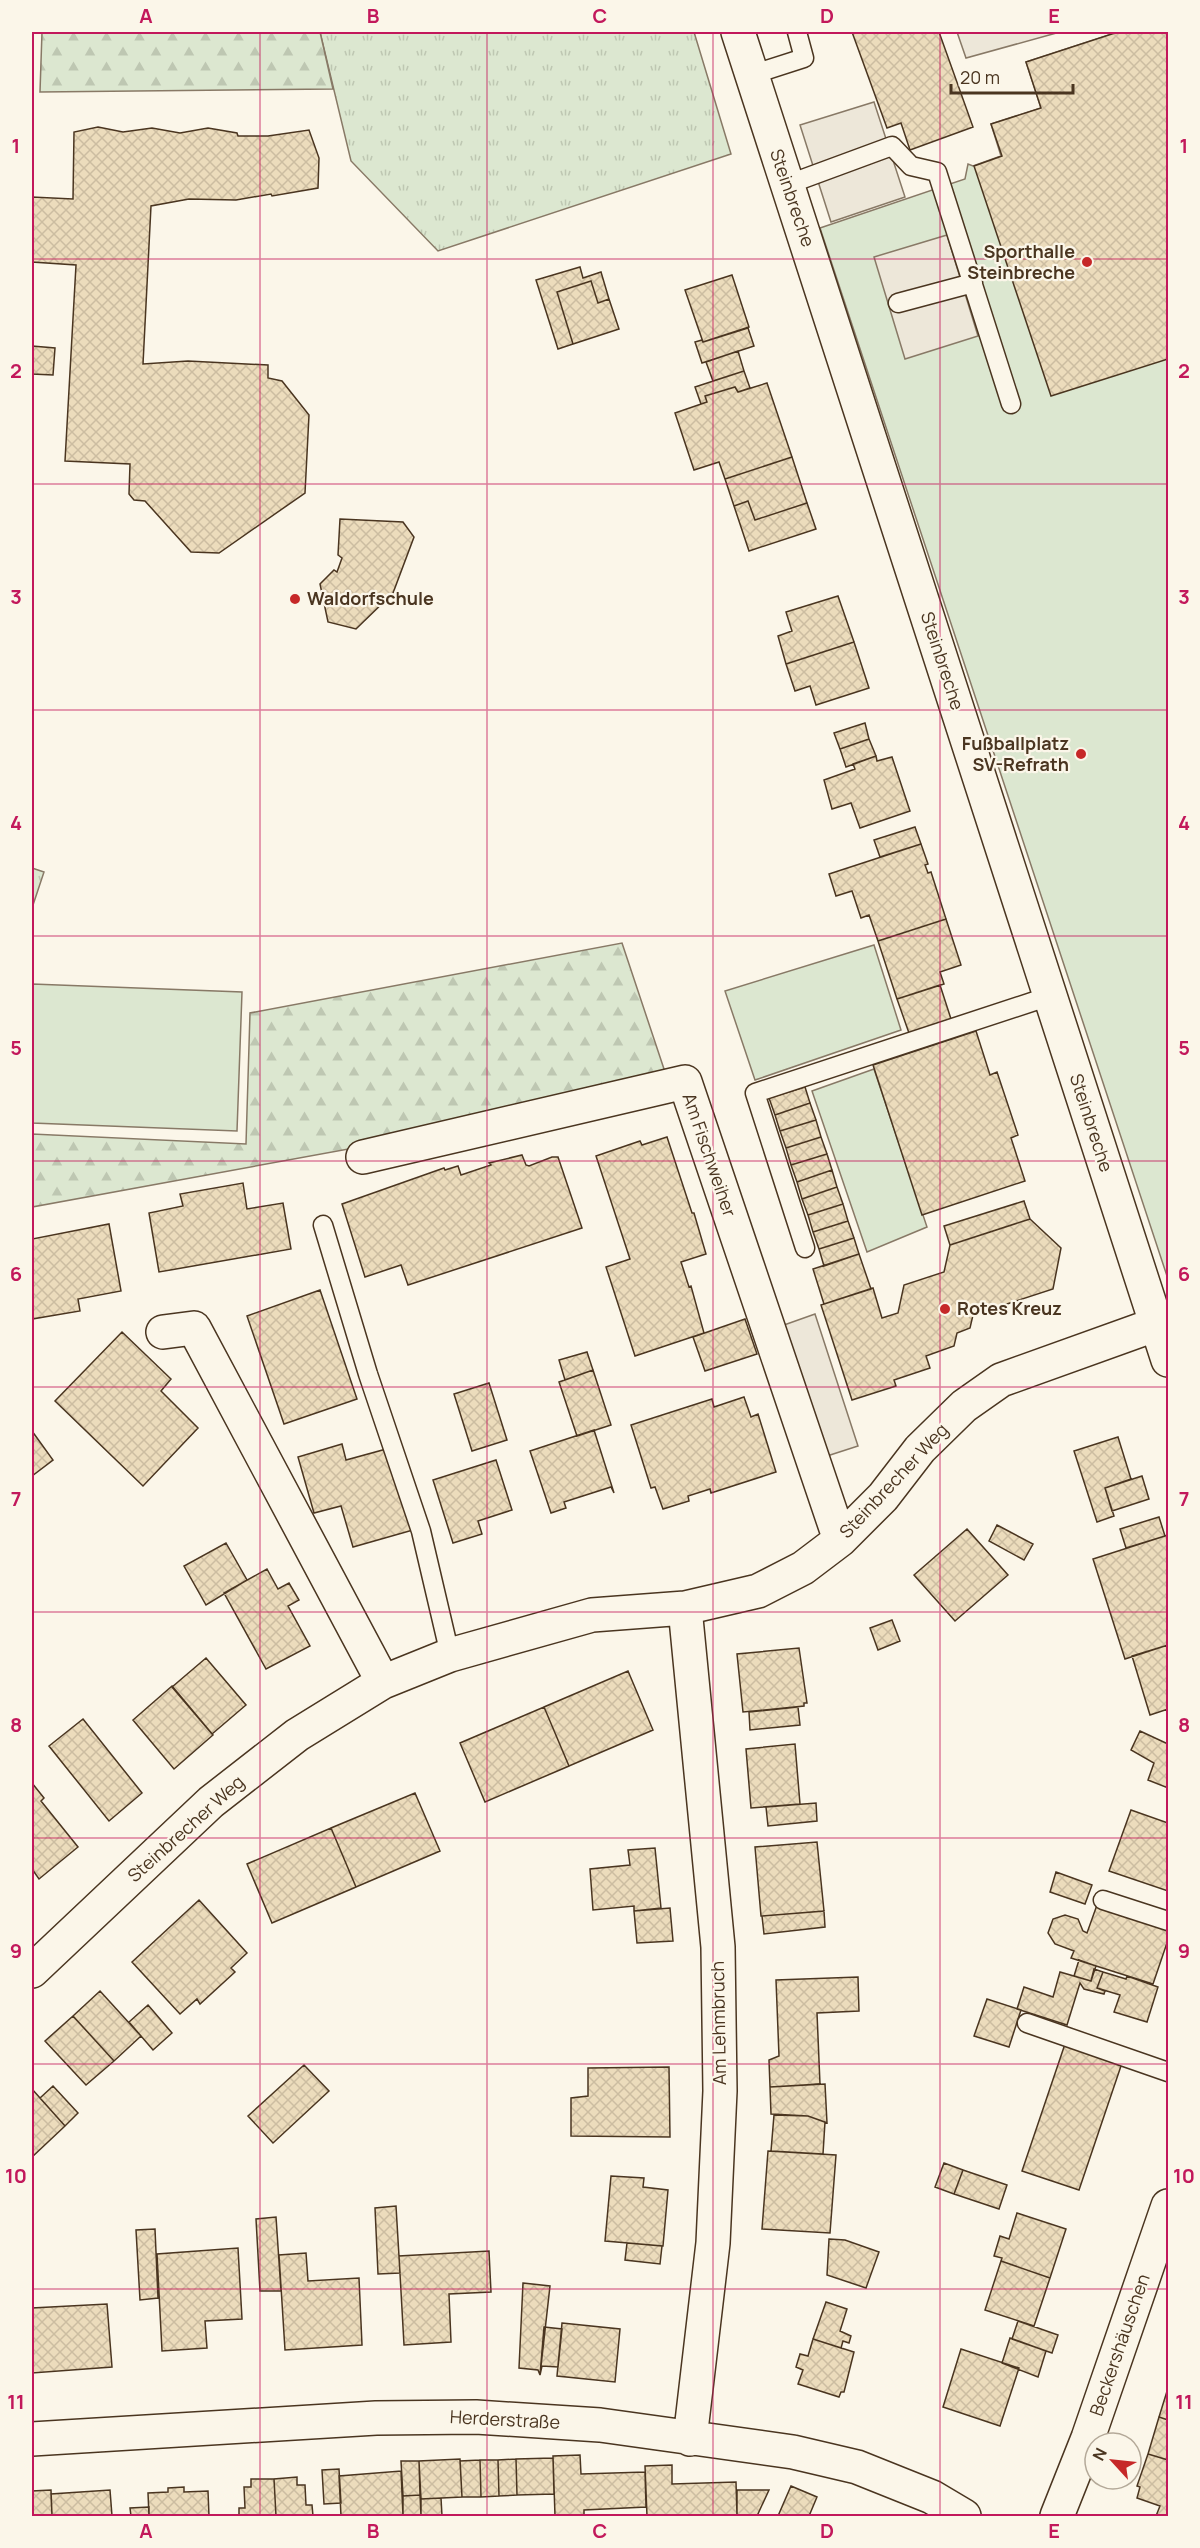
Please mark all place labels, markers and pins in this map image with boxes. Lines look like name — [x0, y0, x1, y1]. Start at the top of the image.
place label: Sporthalle Steinbreche — [967, 239, 1075, 284]
marker: Sporthalle Steinbreche — [1080, 255, 1094, 269]
place label: Waldorfschule — [307, 586, 434, 610]
marker: Waldorfschule — [288, 592, 302, 606]
place label: Fußballplatz SV-Refrath — [962, 731, 1069, 776]
marker: Fußballplatz SV-Refrath — [1074, 747, 1088, 761]
place label: Rotes Kreuz — [957, 1296, 1062, 1320]
marker: Rotes Kreuz — [938, 1302, 952, 1316]

